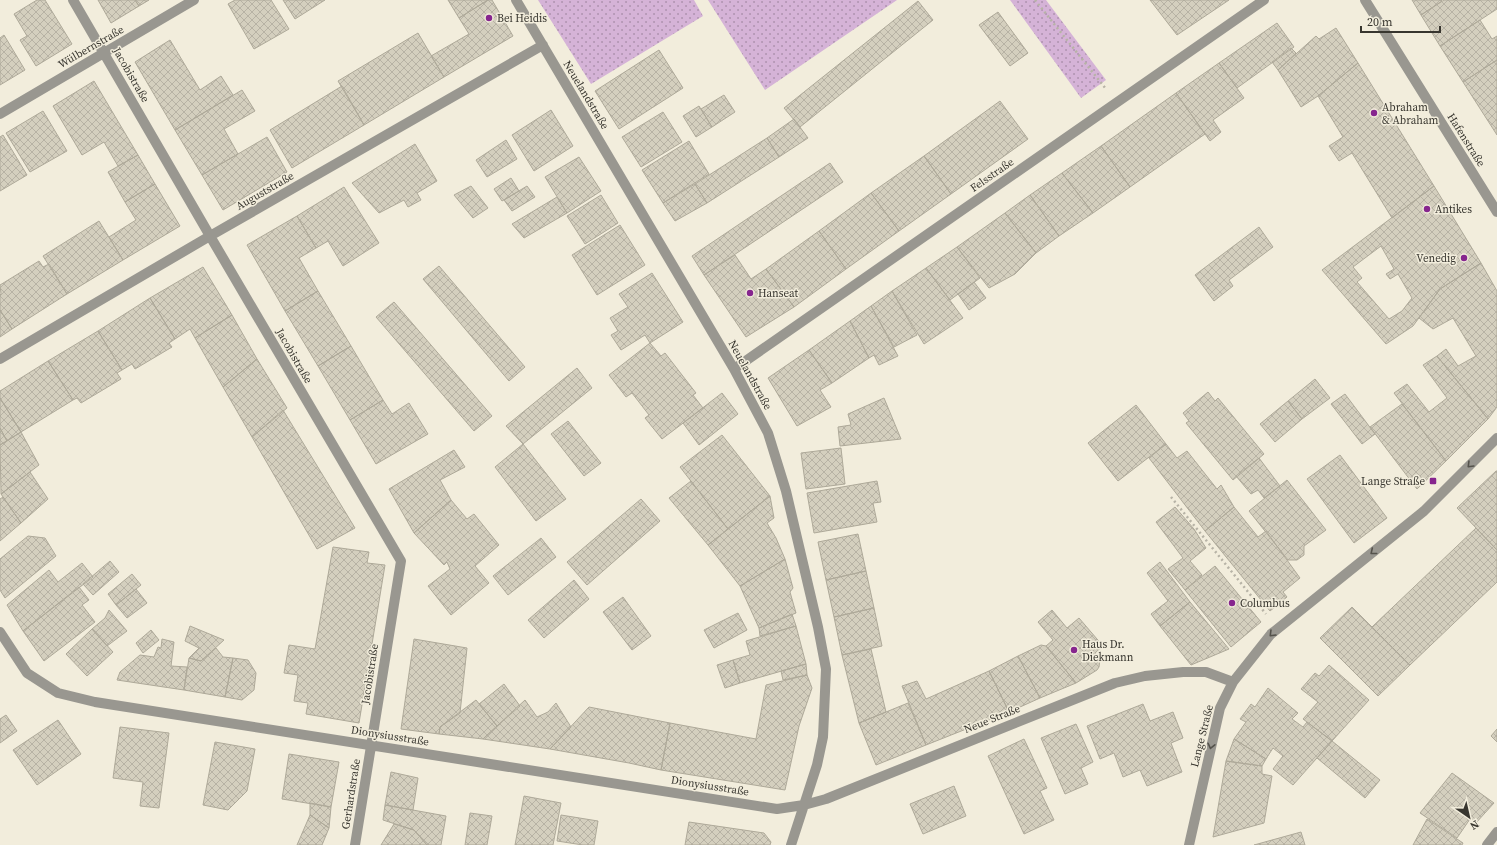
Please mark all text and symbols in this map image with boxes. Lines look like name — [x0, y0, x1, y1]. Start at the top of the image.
scale bar — [1361, 8, 1440, 34]
place label: Bei Heidis — [497, 11, 547, 26]
marker: Bei Heidis — [484, 13, 494, 23]
text: 20 m — [1367, 14, 1393, 30]
street label: Wülbernstraße — [55, 22, 127, 72]
street label: Jacobistraße — [109, 44, 153, 105]
street label: Neuelandstraße — [560, 58, 613, 132]
place label: Abraham & Abraham — [1382, 100, 1438, 128]
marker: Abraham & Abraham — [1369, 108, 1379, 118]
street label: Hafenstraße — [1444, 110, 1489, 170]
street label: Felsstraße — [967, 154, 1017, 196]
street label: Auguststraße — [233, 168, 297, 214]
place label: Antikes — [1435, 202, 1472, 217]
marker: Antikes — [1422, 204, 1432, 214]
place label: Venedig — [1416, 251, 1456, 266]
marker: Venedig — [1459, 253, 1469, 263]
place label: Hanseat — [758, 286, 799, 301]
marker: Hanseat — [745, 288, 755, 298]
street label: Jacobistraße — [272, 325, 316, 386]
street label: Neuelandstraße — [725, 337, 776, 413]
one-way arrow — [1467, 460, 1475, 468]
place label: Lange Straße — [1361, 474, 1425, 489]
marker: Lange Straße — [1428, 476, 1438, 486]
one-way arrow — [1370, 547, 1377, 554]
place label: Columbus — [1240, 596, 1290, 611]
marker: Columbus — [1227, 598, 1237, 608]
one-way arrow — [1269, 629, 1277, 637]
place label: Haus Dr. Diekmann — [1082, 637, 1134, 665]
street label: Jacobistraße — [358, 642, 382, 706]
marker: Haus Dr. Diekmann — [1069, 645, 1079, 655]
street label: Neue Straße — [962, 701, 1023, 737]
street label: Lange Straße — [1187, 703, 1217, 769]
street label: Dionysiusstraße — [350, 722, 430, 750]
one-way arrow — [1208, 743, 1216, 749]
street label: Gerhardstraße — [338, 757, 364, 830]
street label: Dionysiusstraße — [670, 772, 750, 800]
north arrow — [1449, 797, 1489, 837]
text: N — [1467, 816, 1482, 833]

